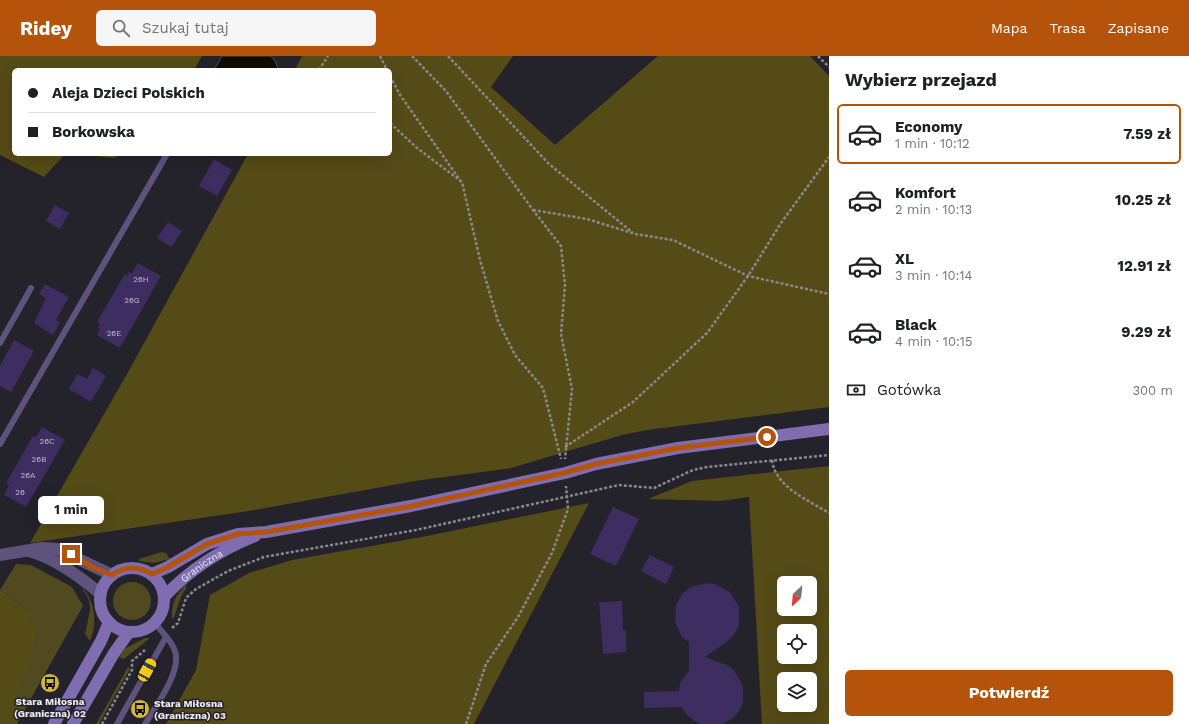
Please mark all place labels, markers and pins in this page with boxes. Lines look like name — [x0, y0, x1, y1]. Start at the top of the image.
bus stop icon: Stara Miłosna (Graniczna) 02 — [39, 672, 61, 694]
place label: Stara Miłosna (Graniczna) 02 — [14, 696, 86, 719]
bus stop icon: Stara Miłosna (Graniczna) 03 — [129, 698, 151, 720]
place label: Stara Miłosna (Graniczna) 03 — [154, 698, 226, 721]

